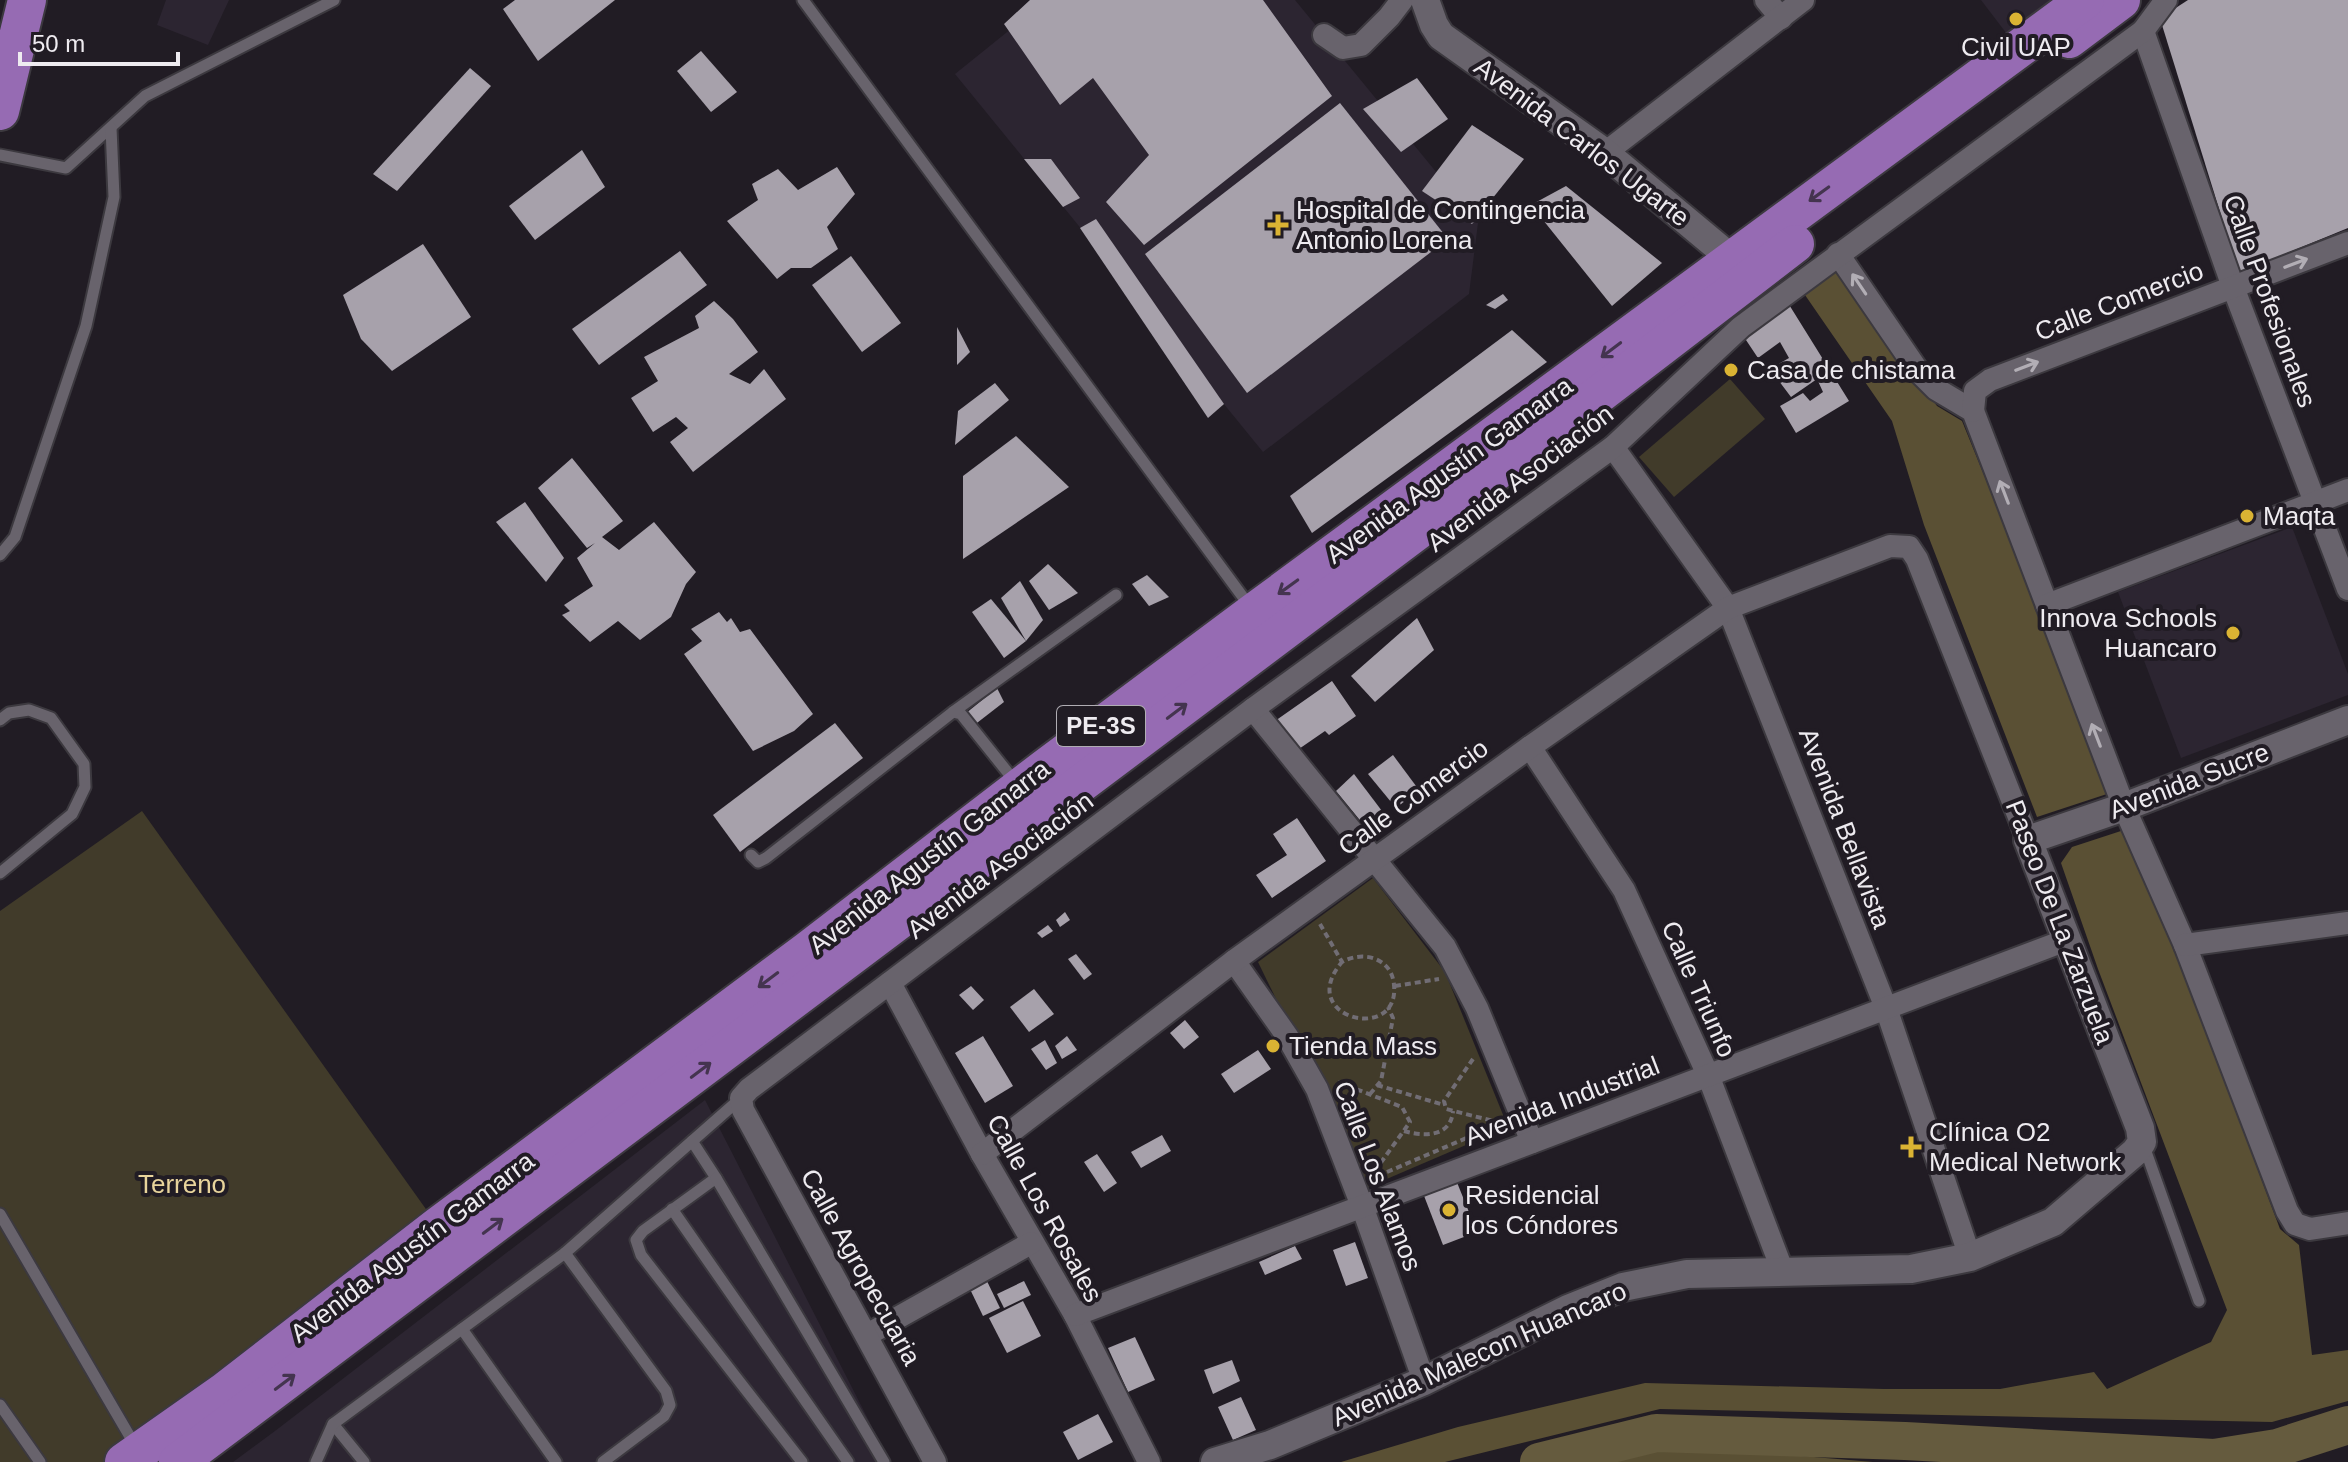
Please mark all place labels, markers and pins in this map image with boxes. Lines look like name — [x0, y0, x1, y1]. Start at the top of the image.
marker: Civil UAP — [2007, 10, 2025, 28]
place label: Civil UAP — [1961, 32, 2071, 62]
place label: Hospital de Contingencia Antonio Lorena — [1296, 195, 1586, 255]
marker: Hospital de Contingencia Antonio Lorena — [1267, 214, 1289, 236]
place label: Casa de chistama — [1747, 355, 1956, 385]
marker: Casa de chistama — [1722, 361, 1740, 379]
place label: Maqta — [2263, 501, 2336, 531]
marker: Maqta — [2238, 507, 2256, 525]
place label: Innova Schools Huancaro — [2039, 603, 2217, 663]
marker: Innova Schools Huancaro — [2224, 624, 2242, 642]
place label: Tienda Mass — [1289, 1031, 1437, 1061]
marker: Tienda Mass — [1264, 1037, 1282, 1055]
place label: Clínica O2 Medical Network — [1929, 1117, 2122, 1177]
marker: Clínica O2 Medical Network — [1900, 1136, 1922, 1158]
place label: Residencial los Cóndores — [1465, 1180, 1618, 1240]
marker: Residencial los Cóndores — [1440, 1201, 1458, 1219]

